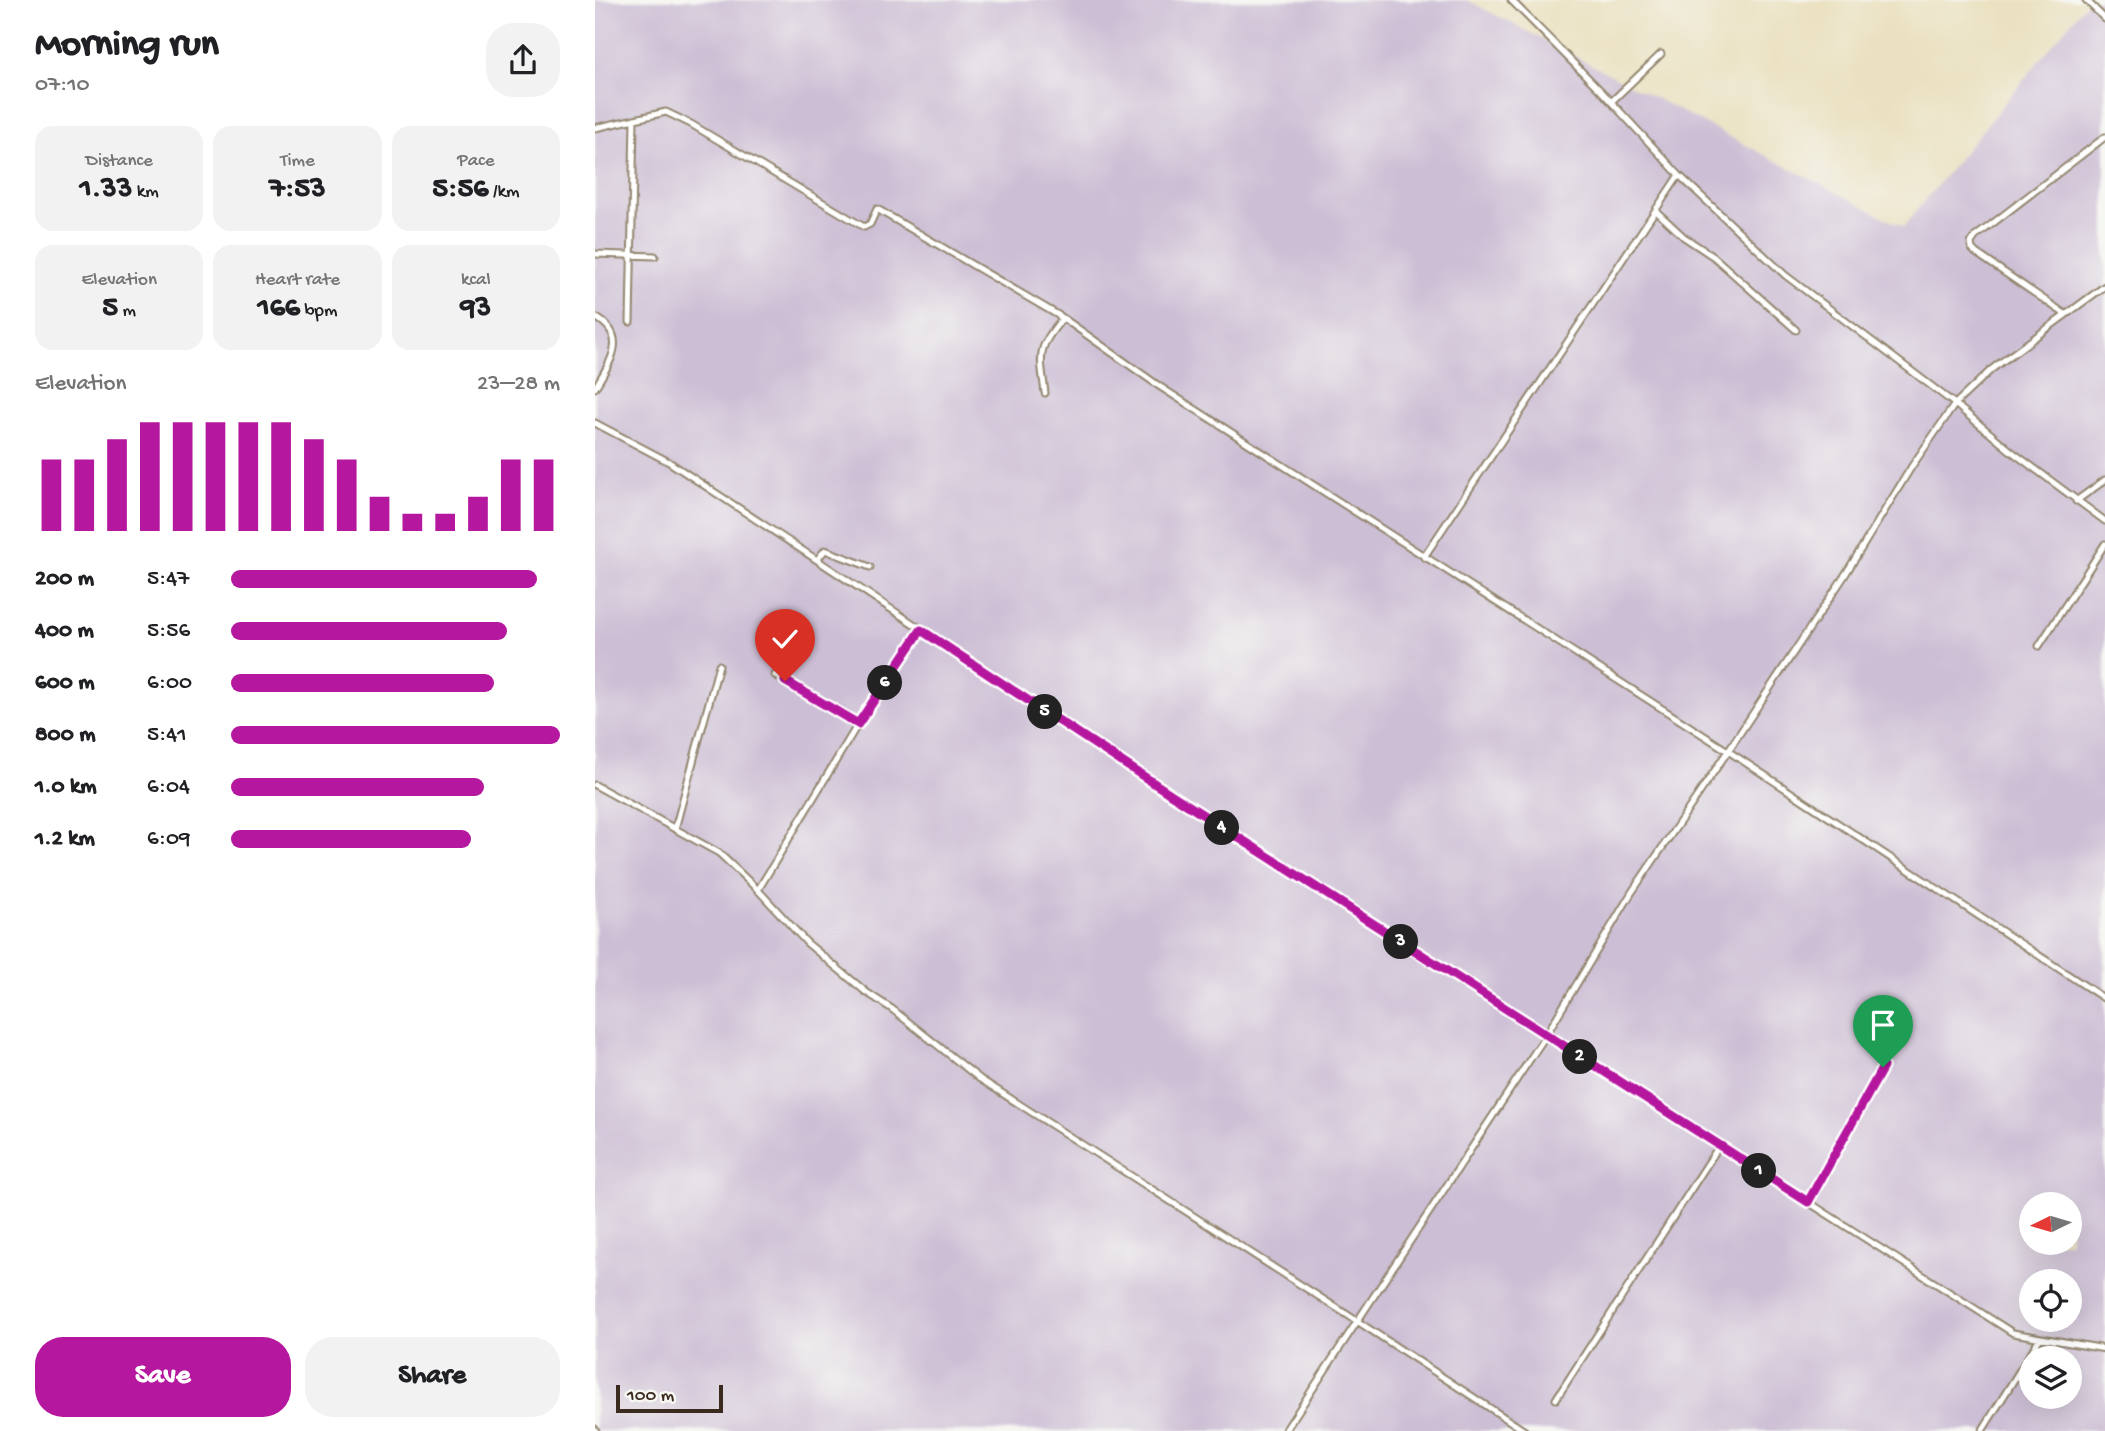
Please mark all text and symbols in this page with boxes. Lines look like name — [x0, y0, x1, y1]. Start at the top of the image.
button: share — [486, 23, 560, 97]
text: Morning run — [35, 24, 219, 68]
text: 07:10 — [35, 72, 90, 99]
text: Distance — [86, 150, 153, 173]
text: Time — [280, 150, 315, 173]
text: Pace — [457, 150, 494, 173]
text: 1.33 — [80, 173, 132, 208]
text: 7:53 — [269, 173, 326, 208]
text: 5:56 — [432, 173, 488, 208]
text: km — [132, 181, 159, 204]
text: /km — [488, 181, 519, 204]
text: Elevation — [81, 269, 157, 292]
text: Heart rate — [255, 269, 340, 292]
text: kcal — [461, 269, 491, 292]
text: 5 — [102, 292, 118, 327]
text: 166 — [258, 292, 300, 327]
text: 93 — [461, 292, 491, 327]
text: m — [118, 300, 136, 323]
text: bpm — [300, 300, 337, 323]
text: Elevation — [35, 371, 126, 398]
text: 23–28 m — [477, 371, 560, 398]
text: 200 m — [35, 566, 94, 593]
text: 5:47 — [147, 566, 189, 593]
pin — [755, 609, 815, 681]
text: 400 m — [35, 618, 94, 645]
text: 5:56 — [147, 618, 190, 645]
icon: check — [766, 620, 804, 658]
pin: 6 — [867, 666, 903, 700]
text: 600 m — [35, 670, 95, 697]
text: 6:00 — [147, 670, 192, 697]
text: 6 — [880, 671, 889, 694]
pin: 5 — [1028, 694, 1063, 730]
text: 5 — [1040, 700, 1050, 723]
text: 800 m — [35, 722, 96, 749]
text: 5:41 — [147, 722, 187, 749]
text: 1.0 km — [35, 774, 97, 801]
text: 6:04 — [147, 774, 190, 801]
pin: 4 — [1205, 810, 1239, 846]
text: 4 — [1217, 816, 1226, 839]
text: 1.2 km — [35, 826, 95, 853]
text: 6:09 — [147, 826, 190, 853]
pin: 3 — [1383, 925, 1419, 960]
text: 3 — [1396, 930, 1405, 953]
pin — [1853, 995, 1913, 1067]
icon: arrive — [1864, 1006, 1902, 1044]
pin: 2 — [1563, 1040, 1597, 1074]
text: 2 — [1575, 1045, 1584, 1068]
pin: 1 — [1741, 1154, 1777, 1188]
text: 1 — [1755, 1159, 1762, 1182]
north arrow — [2019, 1192, 2083, 1255]
map controls — [2019, 1192, 2082, 1409]
button: locate — [2019, 1269, 2082, 1332]
button: Save — [35, 1337, 291, 1417]
button: Share — [305, 1337, 560, 1417]
button: layers — [2019, 1346, 2082, 1409]
scale bar — [616, 1382, 723, 1414]
text: 100 m — [627, 1385, 674, 1408]

